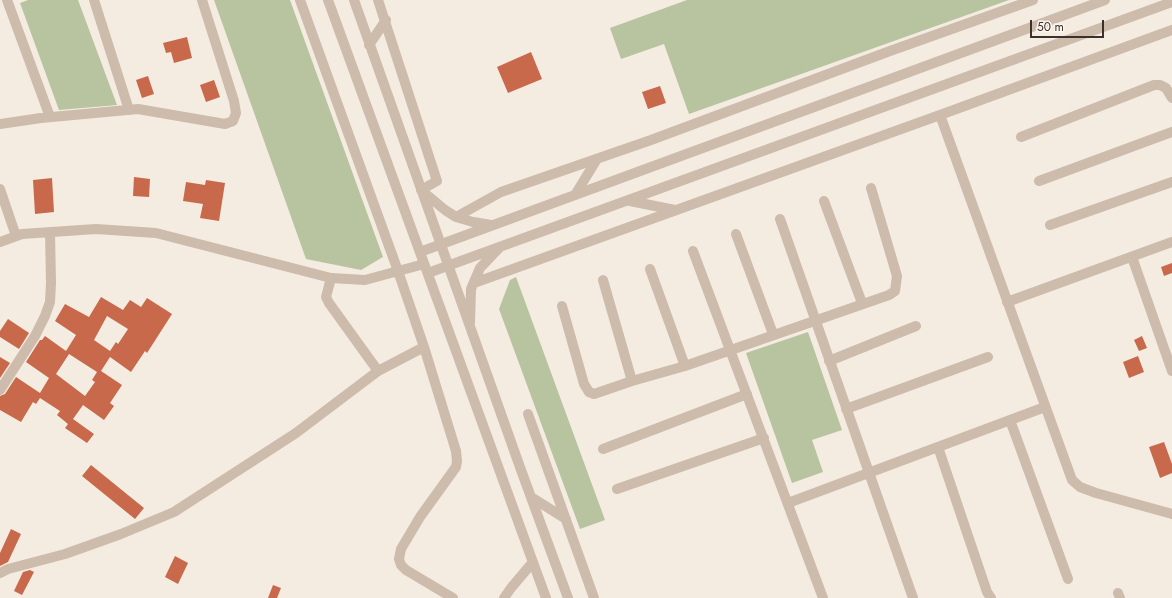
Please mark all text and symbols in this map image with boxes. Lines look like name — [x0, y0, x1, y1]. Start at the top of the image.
scale bar — [1032, 12, 1106, 38]
text: 50 m — [1037, 18, 1064, 36]

